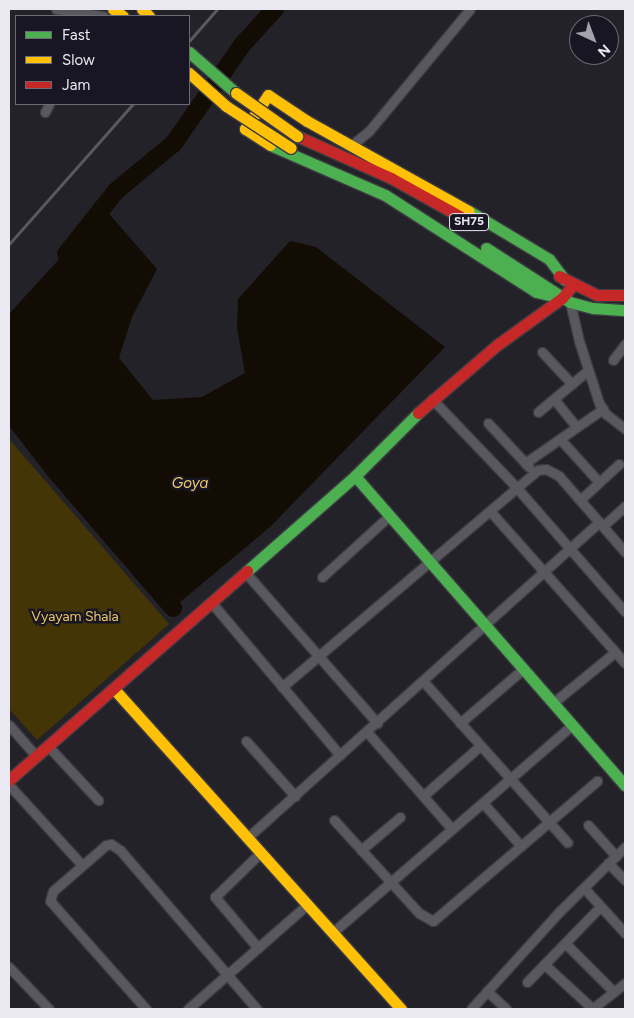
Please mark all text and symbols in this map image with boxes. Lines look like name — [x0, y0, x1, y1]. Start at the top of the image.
legend — [15, 15, 190, 105]
north arrow — [569, 15, 619, 65]
text: Fast — [62, 26, 90, 44]
text: N — [594, 41, 614, 61]
text: Slow — [62, 51, 95, 69]
text: Jam — [62, 76, 90, 94]
road number: SH75 — [449, 212, 489, 232]
water label: Goya — [172, 475, 208, 493]
park label: Vyayam Shala — [31, 609, 119, 625]

